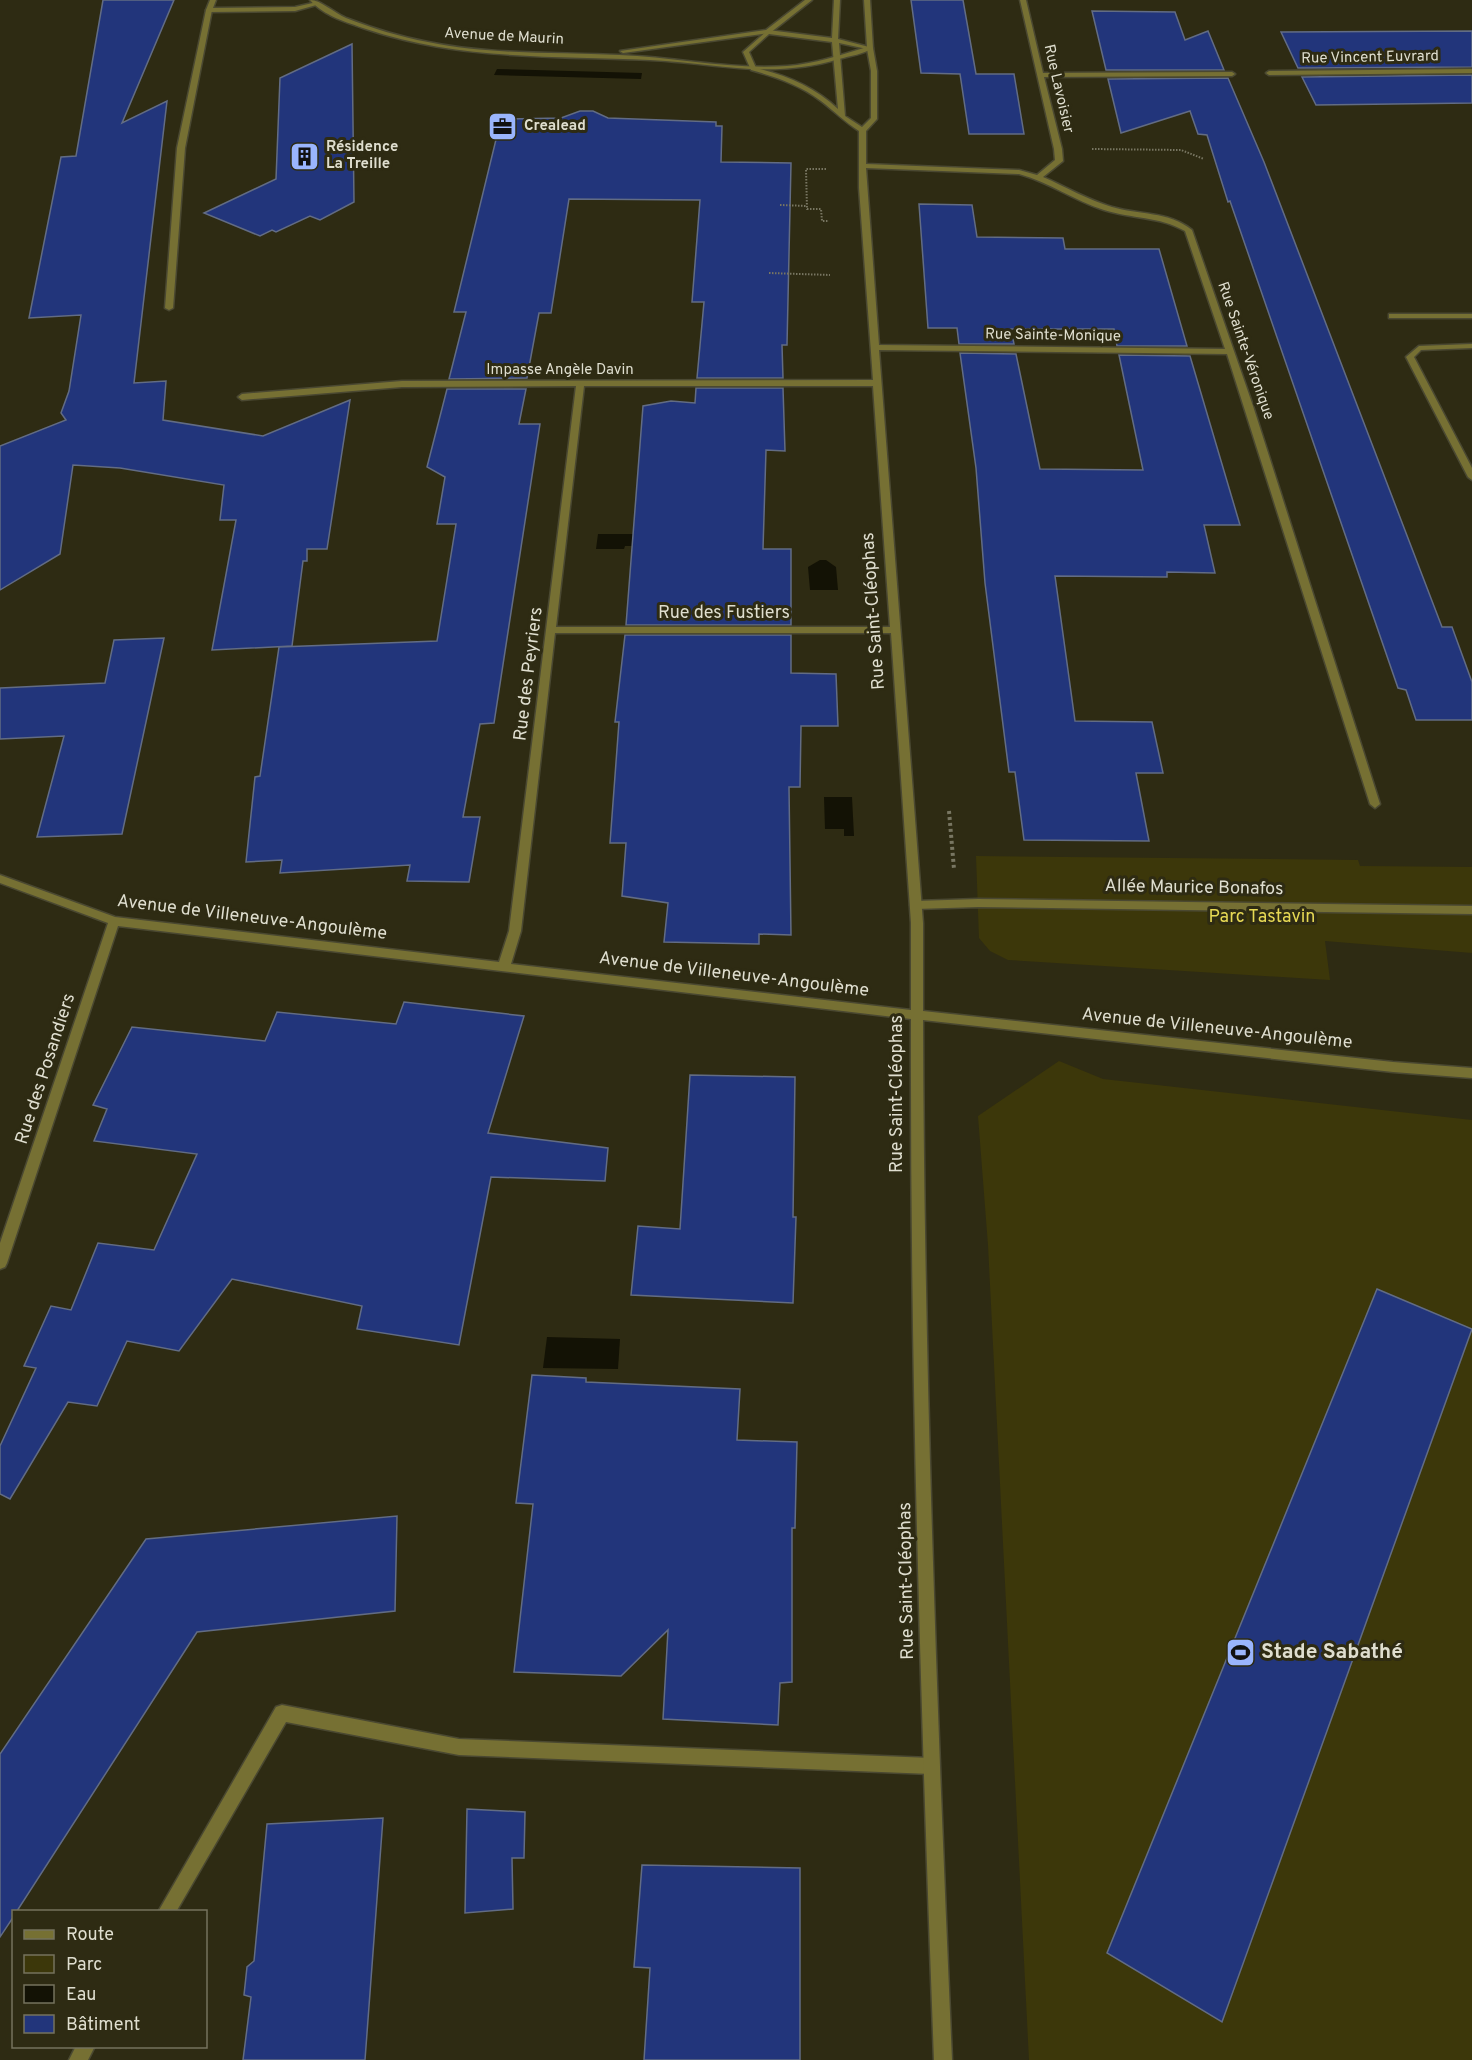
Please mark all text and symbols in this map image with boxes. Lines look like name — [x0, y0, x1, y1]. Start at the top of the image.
street label: Avenue de Maurin — [444, 24, 564, 50]
street label: Rue Lavoisier — [1039, 43, 1077, 135]
street label: Rue Vincent Euvrard — [1301, 47, 1439, 69]
office icon: Crealead — [487, 110, 519, 142]
place label: Crealead — [524, 117, 586, 136]
place label: Résidence La Treille — [326, 138, 398, 174]
building icon: Résidence La Treille — [289, 140, 321, 172]
street label: Rue Sainte-Véronique — [1212, 279, 1278, 423]
street label: Rue Sainte-Monique — [985, 325, 1121, 347]
street label: Impasse Angèle Davin — [486, 361, 634, 380]
street label: Rue Saint-Cléophas — [857, 531, 891, 691]
street label: Rue des Fustiers — [658, 602, 790, 625]
street label: Rue des Peyriers — [509, 606, 549, 742]
street label: Allée Maurice Bonafos — [1104, 875, 1284, 901]
street label: Avenue de Villeneuve-Angoulème — [116, 890, 388, 946]
park label: Parc Tastavin — [1209, 906, 1315, 929]
street label: Avenue de Villeneuve-Angoulème — [598, 947, 870, 1003]
street label: Rue des Posandiers — [11, 991, 81, 1147]
street label: Avenue de Villeneuve-Angoulème — [1081, 1003, 1353, 1055]
street label: Rue Saint-Cléophas — [886, 1015, 909, 1173]
street label: Rue Saint-Cléophas — [894, 1502, 920, 1660]
sports icon: Stade Sabathé — [1224, 1636, 1256, 1668]
place label: Stade Sabathé — [1261, 1639, 1403, 1666]
legend — [12, 1910, 207, 2048]
text: Route — [66, 1924, 114, 1947]
text: Parc — [66, 1954, 102, 1977]
text: Eau — [66, 1984, 96, 2007]
text: Bâtiment — [66, 2014, 140, 2037]

